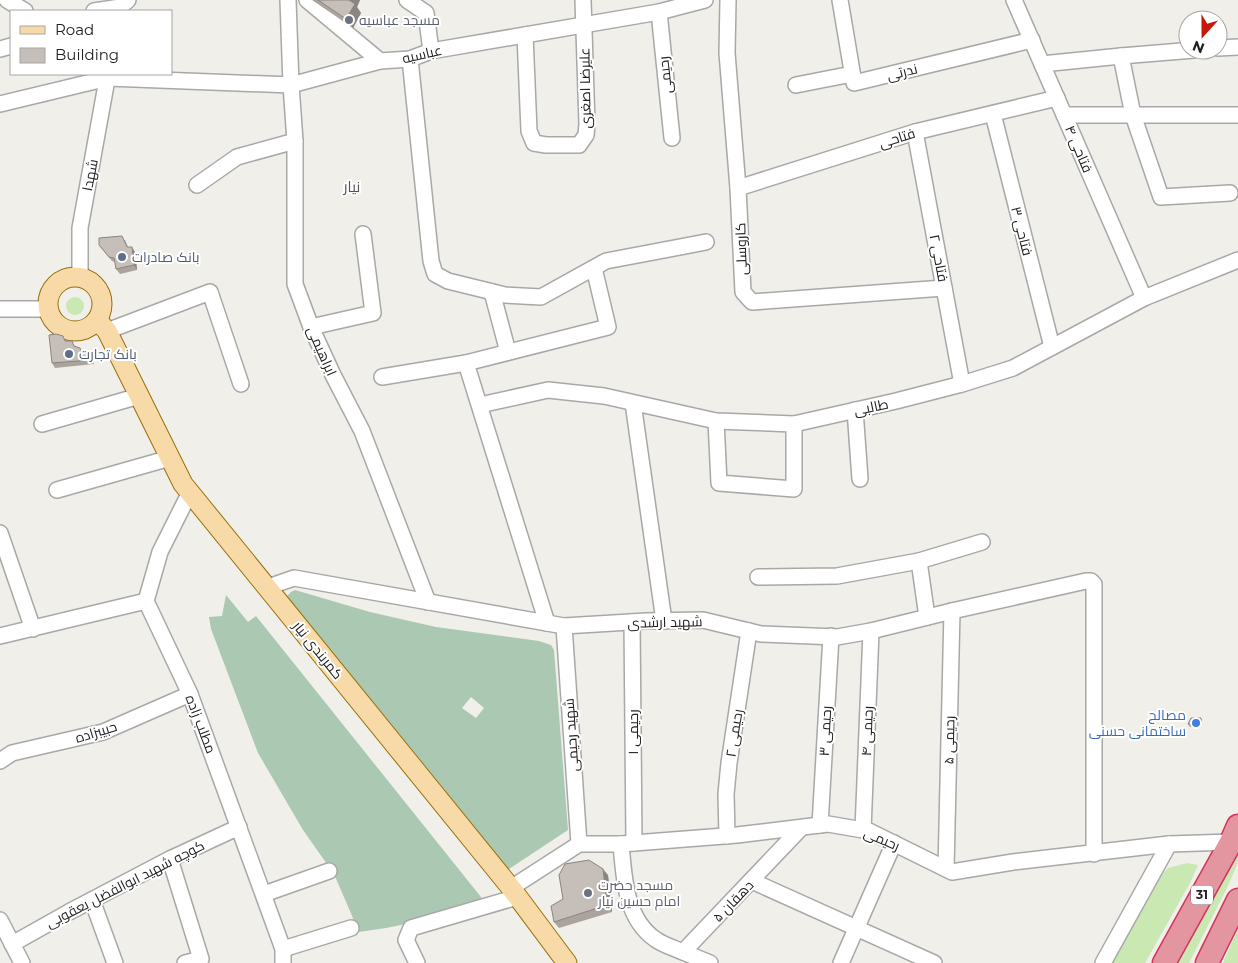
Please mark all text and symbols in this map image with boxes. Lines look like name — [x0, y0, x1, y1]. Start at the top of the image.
legend — [10, 10, 172, 75]
north arrow — [1178, 10, 1228, 60]
place label: مسجد عباسیه — [359, 11, 440, 29]
marker: مسجد عباسیه — [343, 14, 355, 26]
text: Road — [55, 20, 94, 39]
text: N — [1190, 37, 1207, 58]
street label: عباسیه — [400, 41, 444, 67]
text: Building — [55, 45, 119, 64]
street label: علیرضا اصغری — [575, 47, 595, 129]
street label: رحیمی — [654, 55, 676, 95]
street label: ندرتی — [885, 60, 919, 84]
street label: فتاحی ۴ — [1061, 123, 1097, 175]
street label: فتاحی — [877, 124, 917, 152]
street label: شهدا — [78, 158, 102, 192]
district label: نیار — [343, 177, 360, 196]
street label: فتاحی ۳ — [1007, 205, 1037, 257]
street label: کاروسلی — [731, 222, 751, 276]
street label: فتاحی ۲ — [926, 233, 952, 283]
place label: بانک صادرات — [132, 248, 200, 266]
marker: بانک صادرات — [116, 251, 128, 263]
street label: ابراهیمی — [303, 323, 341, 379]
place label: بانک تجارت — [79, 345, 137, 363]
marker: بانک تجارت — [63, 348, 75, 360]
street label: طالبی — [852, 395, 890, 419]
street label: شهید ارشدی — [627, 612, 703, 632]
street label: کمربندی نیار — [288, 617, 347, 683]
street label: مطلب زاده — [182, 692, 220, 756]
street label: شهید رحیمی — [559, 698, 583, 772]
street label: رحیمی ۳ — [815, 705, 835, 757]
street label: رحیمی ۴ — [857, 706, 877, 756]
place label: مصالح ساختمانی حسنی — [1089, 706, 1186, 740]
street label: رحیمی ۲ — [721, 708, 747, 758]
street label: رحیمی ۱ — [624, 709, 642, 755]
street label: رحیمی ۵ — [940, 715, 958, 765]
street label: حبیبزاده — [73, 717, 119, 747]
marker: مصالح ساختمانی حسنی — [1190, 717, 1202, 729]
street label: رحیمی — [861, 823, 903, 855]
street label: کوچه شهید ابوالفضل یعقوبی — [43, 836, 208, 933]
place label: مسجد حضرت امام حسین نیار — [597, 876, 680, 911]
street label: دهقان ۵ — [709, 876, 757, 926]
road number: 31 — [1191, 886, 1213, 904]
marker: مسجد حضرت امام حسین نیار — [582, 887, 594, 899]

